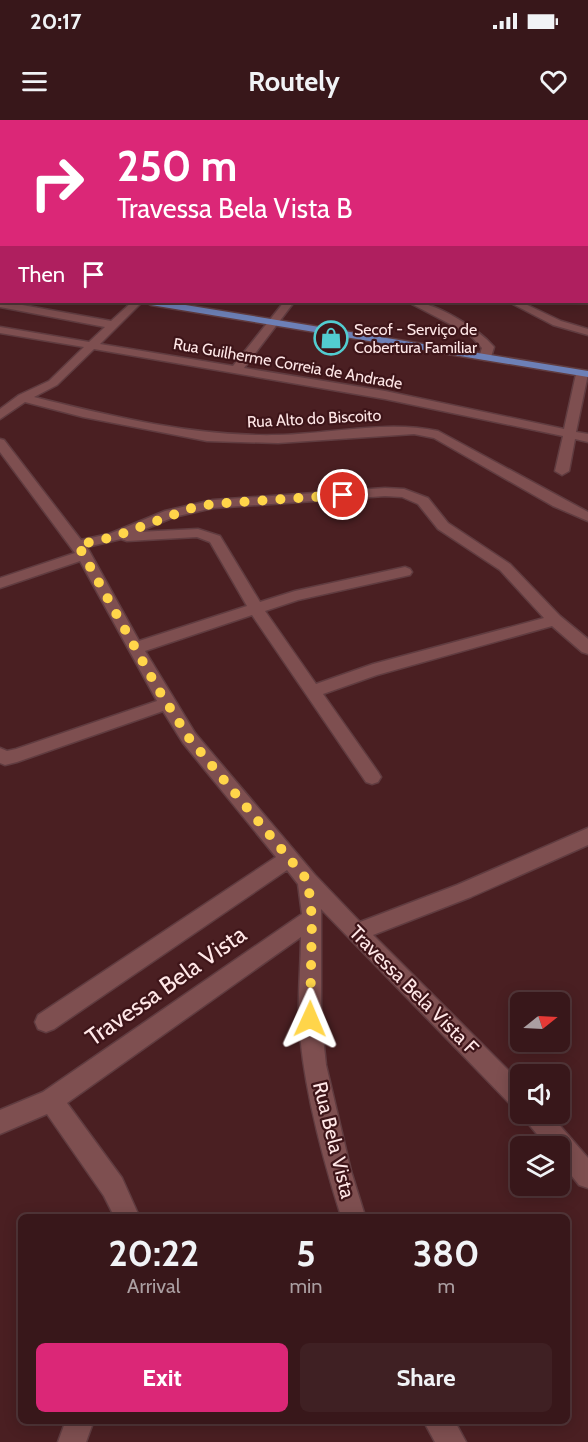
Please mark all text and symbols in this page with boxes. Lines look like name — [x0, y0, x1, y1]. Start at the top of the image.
text: 20:17 — [30, 8, 81, 35]
icon: menu — [18, 65, 51, 98]
text: Routely — [248, 65, 340, 98]
icon: heart — [537, 65, 570, 98]
text: 250 m — [117, 140, 237, 192]
icon: right — [18, 144, 96, 222]
text: Travessa Bela Vista B — [117, 192, 352, 225]
icon: arrive — [77, 258, 110, 291]
text: Then — [18, 261, 65, 288]
shop icon: Secof - Serviço de Cobertura Familiar — [313, 320, 349, 356]
place label: Secof - Serviço de Cobertura Familiar — [354, 320, 478, 357]
street label: Rua Guilherme Correia de Andrade — [172, 334, 404, 393]
street label: Rua Alto do Biscoito — [246, 405, 382, 432]
pin — [317, 469, 368, 520]
icon: arrive — [326, 478, 359, 511]
street label: Travessa Bela Vista — [80, 919, 252, 1052]
street label: Travessa Bela Vista F — [344, 920, 484, 1060]
position arrow — [278, 987, 342, 1051]
north arrow — [510, 992, 570, 1052]
map controls — [510, 992, 570, 1196]
button: sound — [510, 1064, 570, 1124]
street label: Rua Bela Vista — [308, 1079, 360, 1201]
button: layers — [510, 1136, 570, 1196]
text: 20:22 — [108, 1231, 199, 1275]
text: 5 — [296, 1231, 316, 1275]
text: 380 — [413, 1231, 480, 1275]
text: Arrival — [127, 1274, 180, 1298]
text: min — [289, 1274, 322, 1298]
text: m — [437, 1274, 455, 1298]
button: Exit — [36, 1343, 288, 1412]
button: Share — [300, 1343, 552, 1412]

